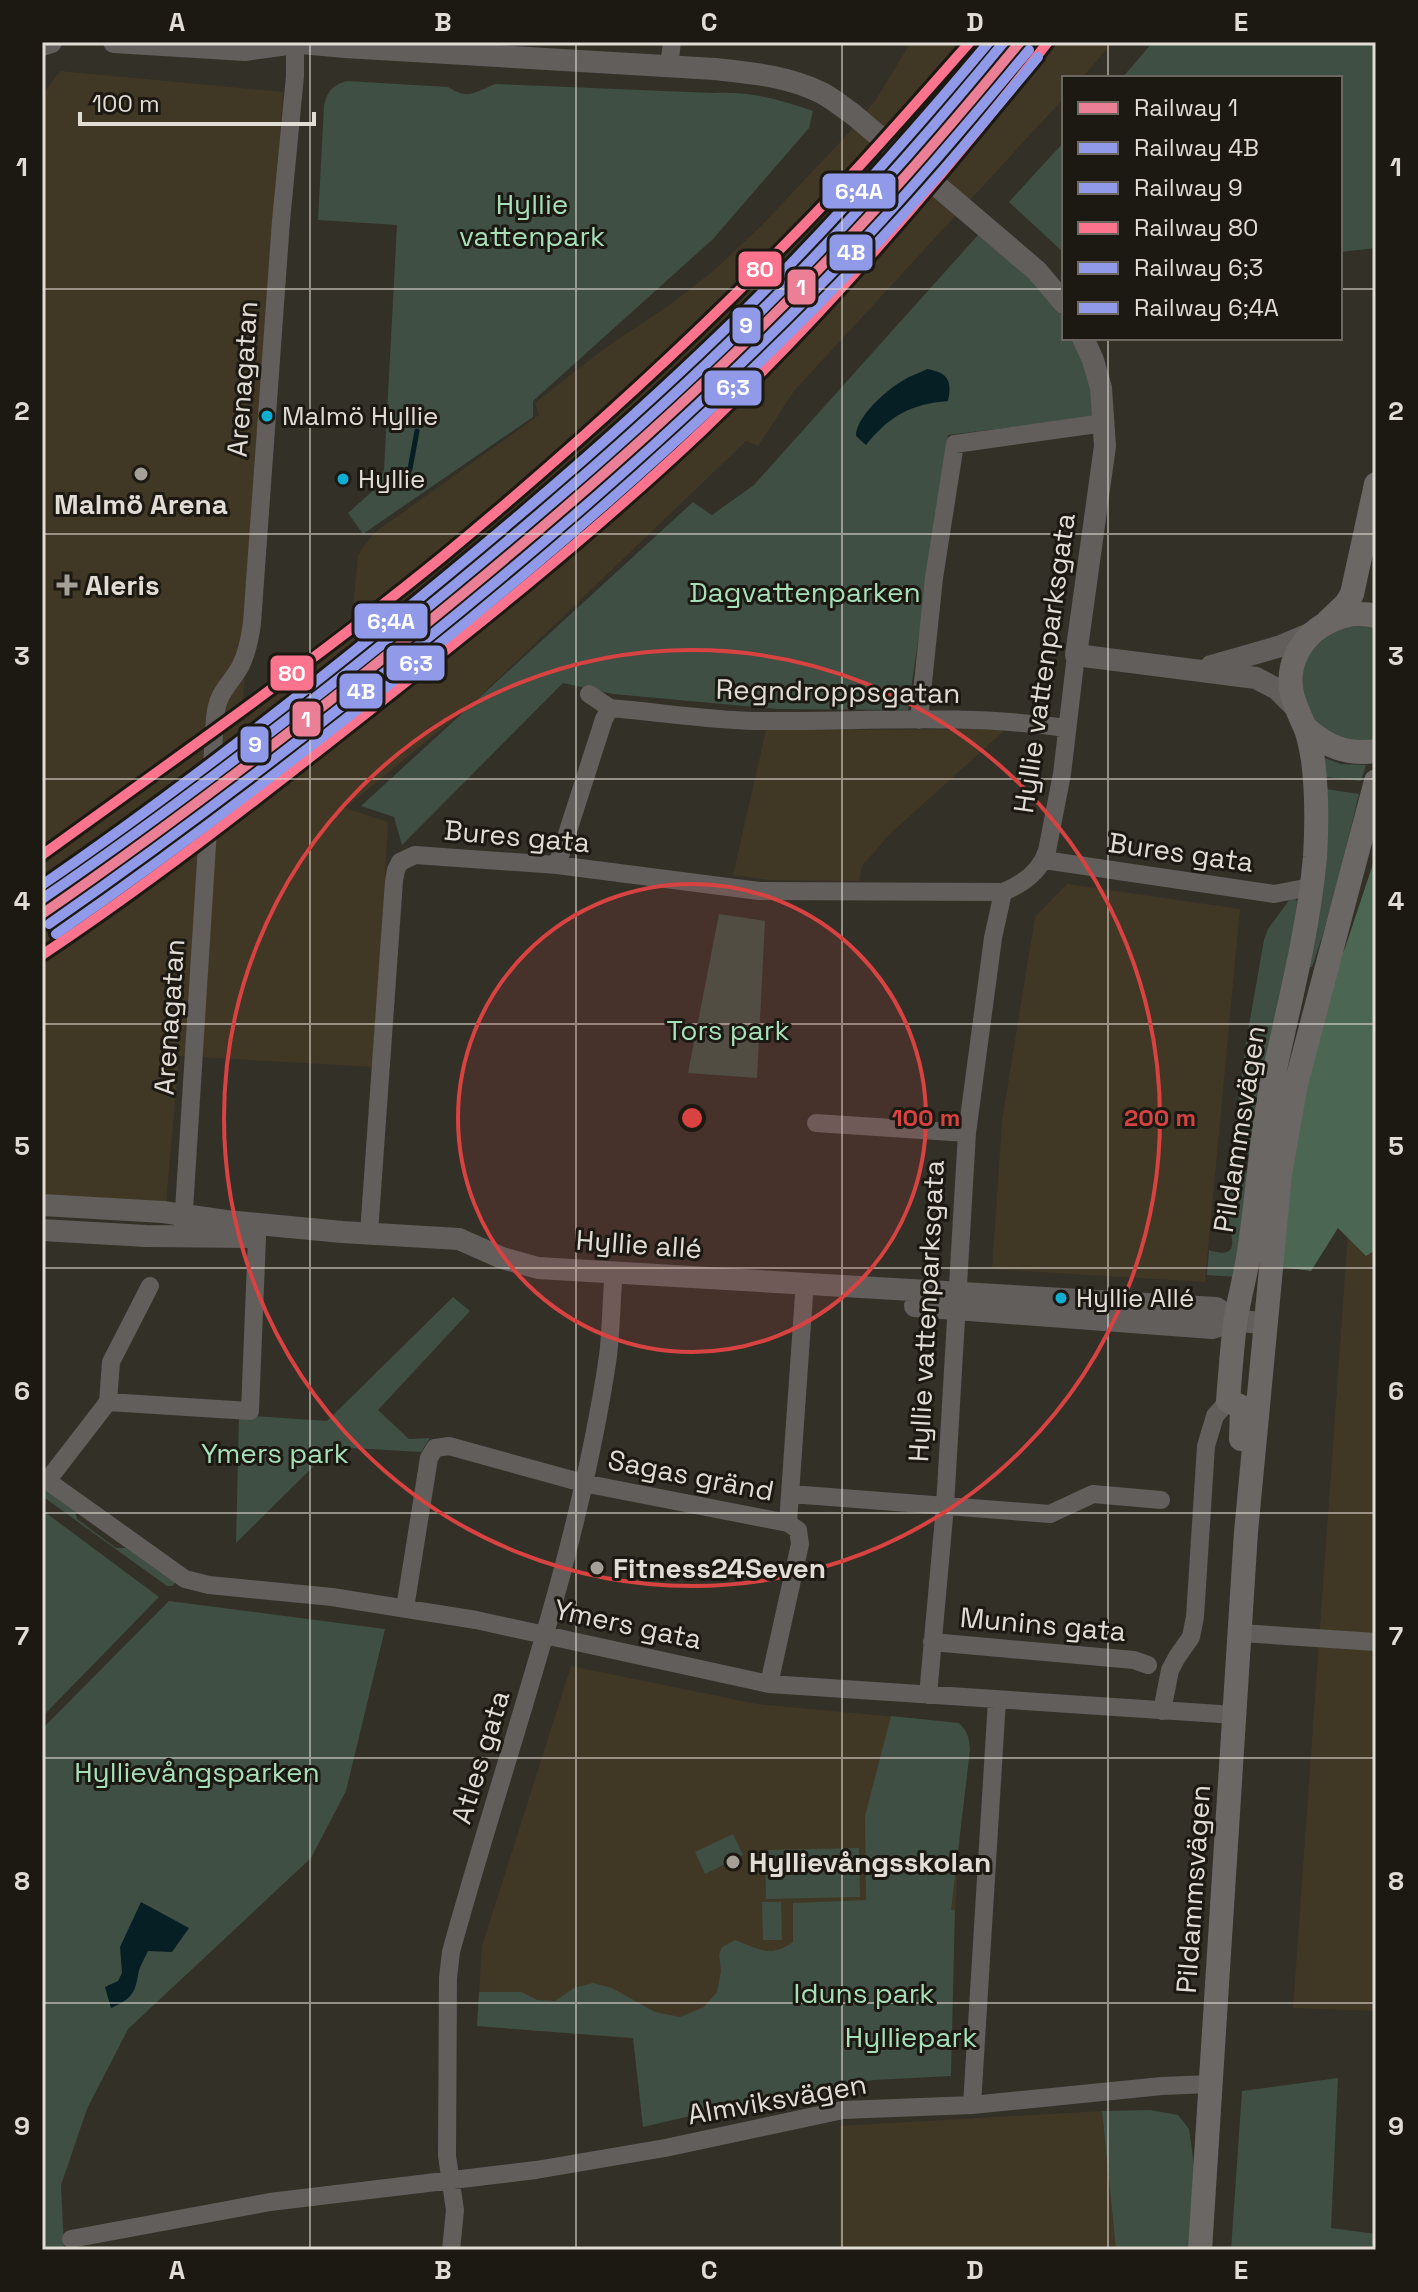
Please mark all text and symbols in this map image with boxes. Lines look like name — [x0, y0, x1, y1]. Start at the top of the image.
text: A — [169, 5, 186, 39]
text: B — [434, 5, 452, 39]
text: C — [701, 5, 717, 39]
text: D — [966, 5, 984, 39]
text: E — [1234, 5, 1248, 39]
scale bar — [80, 76, 314, 126]
legend — [1062, 76, 1342, 340]
text: 100 m — [92, 88, 160, 119]
text: Railway 1 — [1134, 92, 1238, 123]
text: Railway 4B — [1134, 132, 1259, 163]
text: 1 — [16, 150, 28, 184]
text: 1 — [1390, 150, 1402, 184]
line badge: 6;4A — [821, 172, 897, 210]
text: Railway 9 — [1134, 172, 1243, 203]
text: 6;4A — [835, 177, 883, 205]
park label: Hyllie vattenpark — [459, 186, 605, 254]
text: Railway 80 — [1134, 212, 1258, 243]
line badge: 4B — [828, 233, 874, 272]
text: 4B — [837, 238, 865, 266]
line badge: 80 — [737, 250, 783, 288]
text: Railway 6;3 — [1134, 252, 1263, 283]
text: 80 — [746, 255, 774, 283]
line badge: 1 — [786, 268, 817, 306]
text: 1 — [796, 273, 806, 301]
text: Railway 6;4A — [1134, 292, 1279, 323]
street label: Arenagatan — [219, 300, 265, 458]
line badge: 9 — [731, 306, 762, 345]
text: 9 — [739, 311, 753, 339]
line badge: 6;3 — [703, 369, 763, 407]
text: 6;3 — [716, 373, 750, 401]
text: 2 — [14, 394, 30, 428]
text: 2 — [1388, 394, 1404, 428]
place label: Malmö Hyllie — [282, 399, 438, 433]
marker: Malmö Hyllie — [259, 408, 275, 424]
place label: Hyllie — [358, 462, 425, 496]
marker: Malmö Arena — [132, 465, 150, 483]
marker: Hyllie — [335, 471, 351, 487]
place label: Malmö Arena — [54, 486, 228, 522]
street label: Hyllie vattenparksgata — [1005, 511, 1083, 815]
place label: Aleris — [85, 567, 160, 603]
marker: Aleris — [56, 574, 78, 596]
park label: Dagvattenparken — [689, 574, 921, 610]
line badge: 6;4A — [353, 602, 429, 640]
text: 6;4A — [367, 607, 415, 635]
text: 3 — [14, 639, 30, 673]
text: 3 — [1388, 639, 1404, 673]
line badge: 6;3 — [385, 644, 446, 682]
text: 6;3 — [399, 649, 433, 677]
line badge: 80 — [269, 654, 315, 692]
text: 80 — [278, 659, 306, 687]
street label: Regndroppsgatan — [715, 671, 961, 711]
line badge: 4B — [338, 672, 384, 710]
text: 4B — [347, 677, 375, 705]
line badge: 1 — [291, 700, 322, 738]
text: 1 — [301, 705, 311, 733]
line badge: 9 — [239, 725, 270, 764]
text: 9 — [248, 730, 262, 758]
street label: Bures gata — [443, 812, 591, 860]
street label: Bures gata — [1106, 824, 1256, 880]
text: 4 — [14, 884, 30, 918]
text: 4 — [1388, 884, 1404, 918]
street label: Arenagatan — [146, 938, 192, 1096]
park label: Tors park — [667, 1012, 789, 1048]
street label: Pildammsvägen — [1205, 1023, 1273, 1235]
text: 100 m — [892, 1102, 960, 1133]
text: 200 m — [1124, 1102, 1196, 1133]
centre of rings — [678, 1104, 706, 1132]
text: 5 — [14, 1129, 30, 1163]
text: 5 — [1388, 1129, 1404, 1163]
street label: Hyllie vattenparksgata — [900, 1159, 952, 1463]
street label: Hyllie allé — [575, 1222, 703, 1266]
place label: Hyllie Allé — [1076, 1281, 1194, 1315]
marker: Hyllie Allé — [1053, 1290, 1069, 1306]
text: 6 — [14, 1374, 30, 1408]
text: 6 — [1388, 1374, 1404, 1408]
park label: Ymers park — [201, 1435, 349, 1471]
street label: Sagas gränd — [605, 1441, 777, 1509]
place label: Fitness24Seven — [613, 1550, 826, 1586]
marker: Fitness24Seven — [588, 1559, 606, 1577]
street label: Ymers gata — [551, 1591, 705, 1657]
street label: Munins gata — [958, 1599, 1128, 1649]
text: 7 — [15, 1619, 29, 1653]
text: 7 — [1389, 1619, 1403, 1653]
street label: Atles gata — [443, 1686, 517, 1828]
park label: Hyllievångsparken — [74, 1754, 320, 1790]
street label: Pildammsvägen — [1168, 1783, 1218, 1995]
place label: Hyllievångsskolan — [749, 1844, 991, 1880]
marker: Hyllievångsskolan — [724, 1853, 742, 1871]
text: 8 — [14, 1864, 30, 1898]
text: 8 — [1388, 1864, 1404, 1898]
park label: Iduns park — [794, 1975, 934, 2011]
park label: Hylliepark — [845, 2019, 977, 2055]
street label: Almviksvägen — [685, 2066, 869, 2132]
text: 9 — [14, 2109, 30, 2143]
text: 9 — [1388, 2109, 1404, 2143]
text: A — [169, 2253, 186, 2287]
text: B — [434, 2253, 452, 2287]
text: C — [701, 2253, 717, 2287]
text: D — [966, 2253, 984, 2287]
text: E — [1234, 2253, 1248, 2287]

